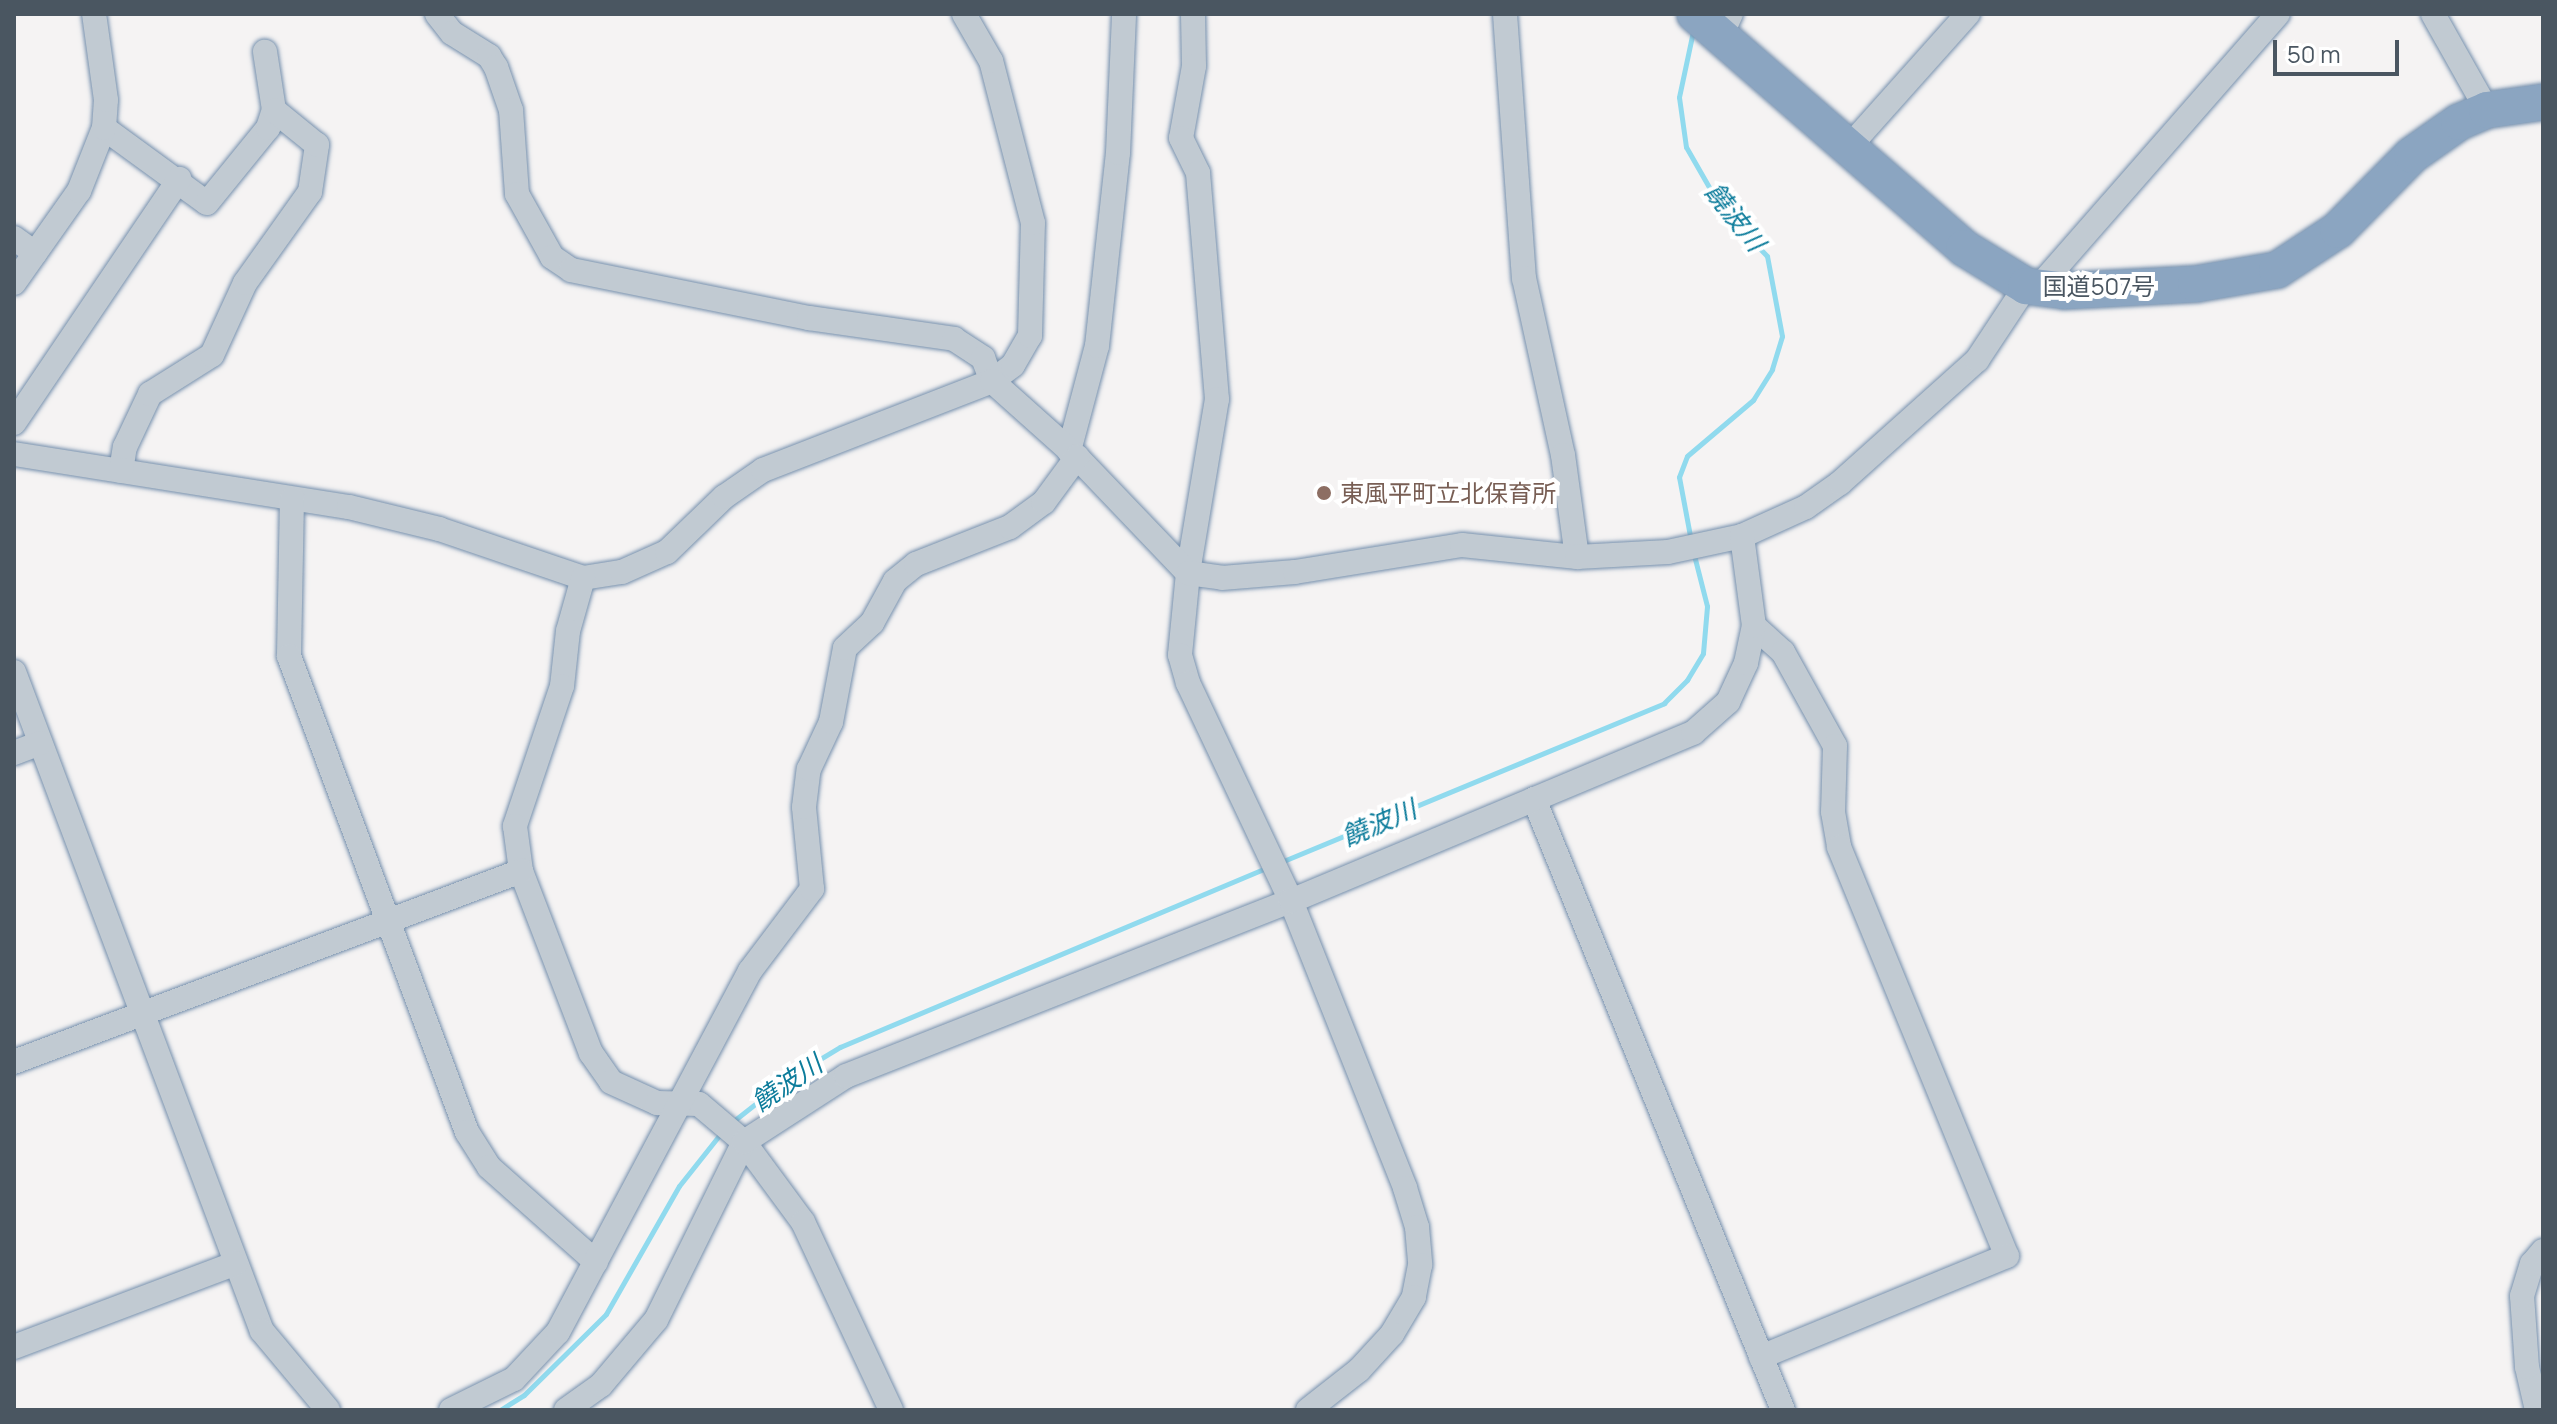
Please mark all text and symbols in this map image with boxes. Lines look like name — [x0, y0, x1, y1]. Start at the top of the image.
scale bar — [2277, 24, 2403, 74]
text: 50 m — [2287, 37, 2341, 70]
water label: 饒波川 — [1699, 177, 1771, 257]
street label: 国道507号 — [2043, 272, 2155, 300]
place label: 東風平町立北保育所 — [1340, 479, 1556, 507]
marker: 東風平町立北保育所 — [1315, 484, 1333, 502]
water label: 饒波川 — [1337, 793, 1421, 853]
water label: 饒波川 — [746, 1048, 828, 1118]

